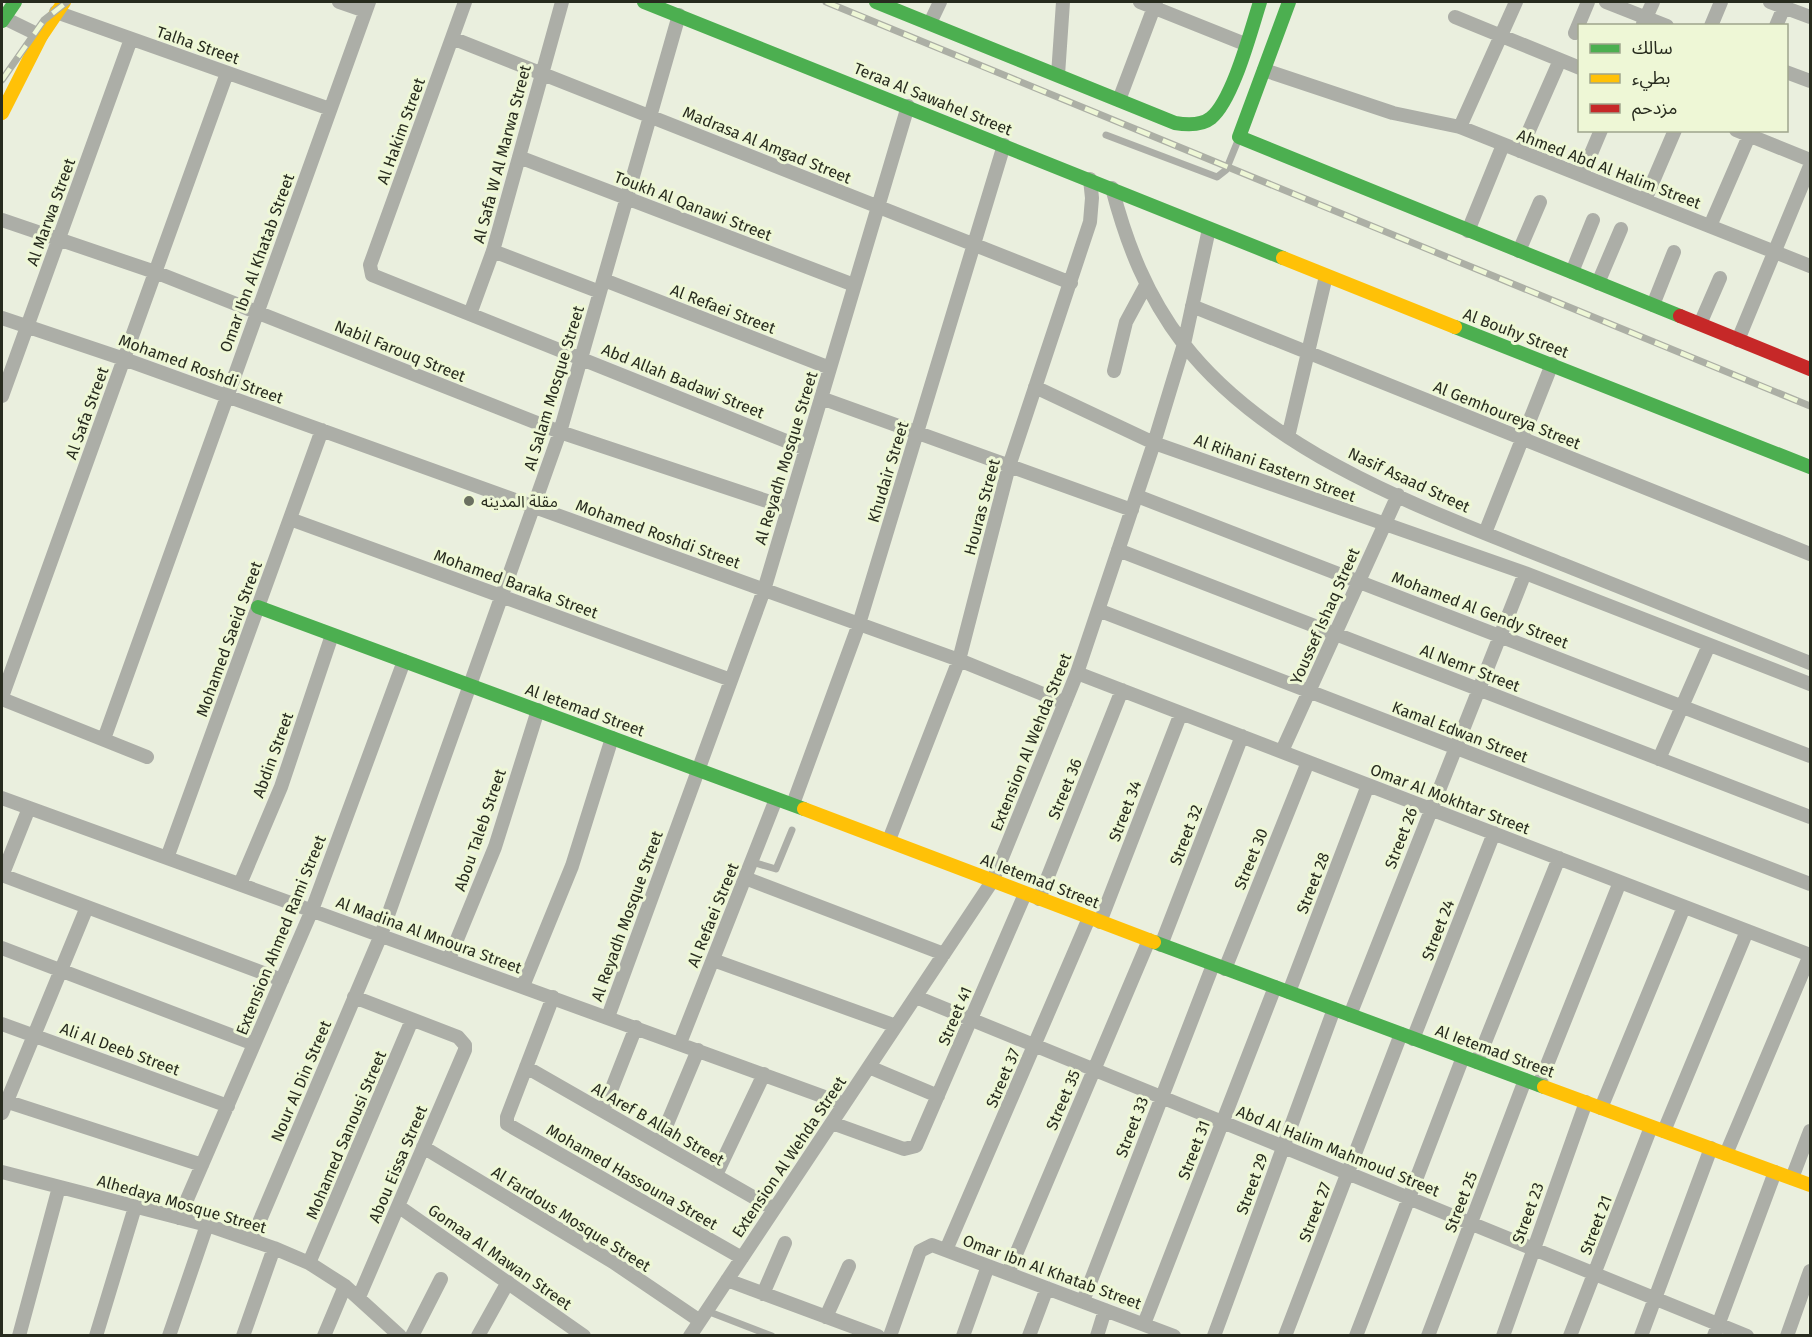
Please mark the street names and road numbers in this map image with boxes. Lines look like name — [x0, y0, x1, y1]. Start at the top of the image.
street label: Talha Street — [154, 22, 242, 68]
street label: Teraa Al Sawahel Street — [851, 59, 1015, 140]
street label: Al Safa W Al Marwa Street — [469, 62, 535, 245]
street label: Al Hakim Street — [373, 75, 429, 187]
street label: Madrasa Al Amgad Street — [680, 102, 854, 188]
street label: Ahmed Abd Al Halim Street — [1514, 125, 1704, 213]
street label: Al Marwa Street — [23, 155, 79, 268]
street label: Toukh Al Qanawi Street — [612, 167, 775, 245]
street label: Omar Ibn Al Khatab Street — [216, 171, 298, 355]
street label: Al Refaei Street — [668, 280, 778, 338]
street label: Al Salam Mosque Street — [520, 303, 588, 473]
street label: Al Bouhy Street — [1461, 304, 1572, 362]
street label: Nabil Farouq Street — [332, 316, 469, 386]
street label: Mohamed Roshdi Street — [116, 330, 286, 408]
street label: Abd Allah Badawi Street — [599, 340, 767, 422]
street label: Al Safa Street — [62, 364, 113, 462]
street label: Al Reyadh Mosque Street — [751, 369, 821, 547]
street label: Al Gemhoureya Street — [1431, 377, 1584, 453]
street label: Khudair Street — [864, 419, 912, 525]
street label: Al Rihani Eastern Street — [1192, 430, 1358, 506]
street label: Nasif Asaad Street — [1345, 443, 1473, 517]
street label: Houras Street — [960, 457, 1004, 557]
street label: Mohamed Roshdi Street — [573, 495, 743, 573]
street label: Mohamed Baraka Street — [431, 545, 601, 623]
street label: Youssef Ishaq Street — [1286, 545, 1364, 687]
street label: Mohamed Saeid Street — [192, 558, 266, 719]
street label: Mohamed Al Gendy Street — [1389, 568, 1571, 653]
street label: Al Nemr Street — [1417, 640, 1523, 696]
street label: Extension Al Wehda Street — [987, 650, 1075, 834]
street label: Al Ietemad Street — [523, 680, 647, 740]
street label: Kamal Edwan Street — [1389, 697, 1531, 767]
street label: Abdin Street — [249, 709, 297, 800]
street label: Street 36 — [1044, 756, 1086, 822]
street label: Omar Al Mokhtar Street — [1367, 760, 1533, 838]
street label: Abou Taleb Street — [450, 766, 510, 894]
street label: Street 34 — [1105, 777, 1146, 844]
street label: Street 32 — [1166, 802, 1206, 868]
street label: Street 26 — [1381, 805, 1421, 871]
street label: Street 30 — [1230, 825, 1272, 892]
street label: Al Reyadh Mosque Street — [587, 828, 667, 1004]
street label: Extension Ahmed Rami Street — [232, 832, 330, 1038]
street label: Street 28 — [1293, 849, 1333, 916]
street label: Al Ietemad Street — [978, 850, 1102, 912]
street label: Al Refaei Street — [683, 860, 743, 970]
street label: Al Madina Al Mnoura Street — [334, 893, 525, 978]
street label: Street 24 — [1418, 896, 1458, 963]
street label: Street 41 — [934, 984, 976, 1048]
street label: Nour Al Din Street — [267, 1017, 335, 1145]
street label: Ali Al Deeb Street — [58, 1019, 182, 1079]
street label: Al Ietemad Street — [1433, 1021, 1557, 1081]
street label: Street 37 — [982, 1045, 1024, 1111]
street label: Mohamed Sanousi Street — [302, 1048, 390, 1222]
street label: Street 35 — [1042, 1067, 1084, 1133]
street label: Extension Al Wehda Street — [728, 1073, 850, 1241]
street label: Al Aref B Allah Street — [589, 1078, 728, 1170]
street label: Street 33 — [1112, 1094, 1152, 1160]
street label: Abd Al Halim Mahmoud Street — [1234, 1101, 1442, 1201]
street label: Abou Eissa Street — [365, 1102, 431, 1226]
street label: Street 31 — [1174, 1118, 1214, 1182]
street label: Mohamed Hassouna Street — [543, 1120, 721, 1234]
street label: Street 29 — [1232, 1151, 1272, 1217]
street label: Al Fardous Mosque Street — [488, 1162, 654, 1276]
street label: Street 25 — [1441, 1169, 1481, 1235]
street label: Alhedaya Mosque Street — [95, 1171, 269, 1237]
street label: Street 27 — [1295, 1179, 1335, 1245]
street label: Street 23 — [1508, 1180, 1548, 1246]
street label: Street 21 — [1576, 1193, 1616, 1257]
street label: Gomaa Al Mawan Street — [425, 1200, 576, 1314]
street label: Omar Ibn Al Khatab Street — [960, 1231, 1144, 1313]

